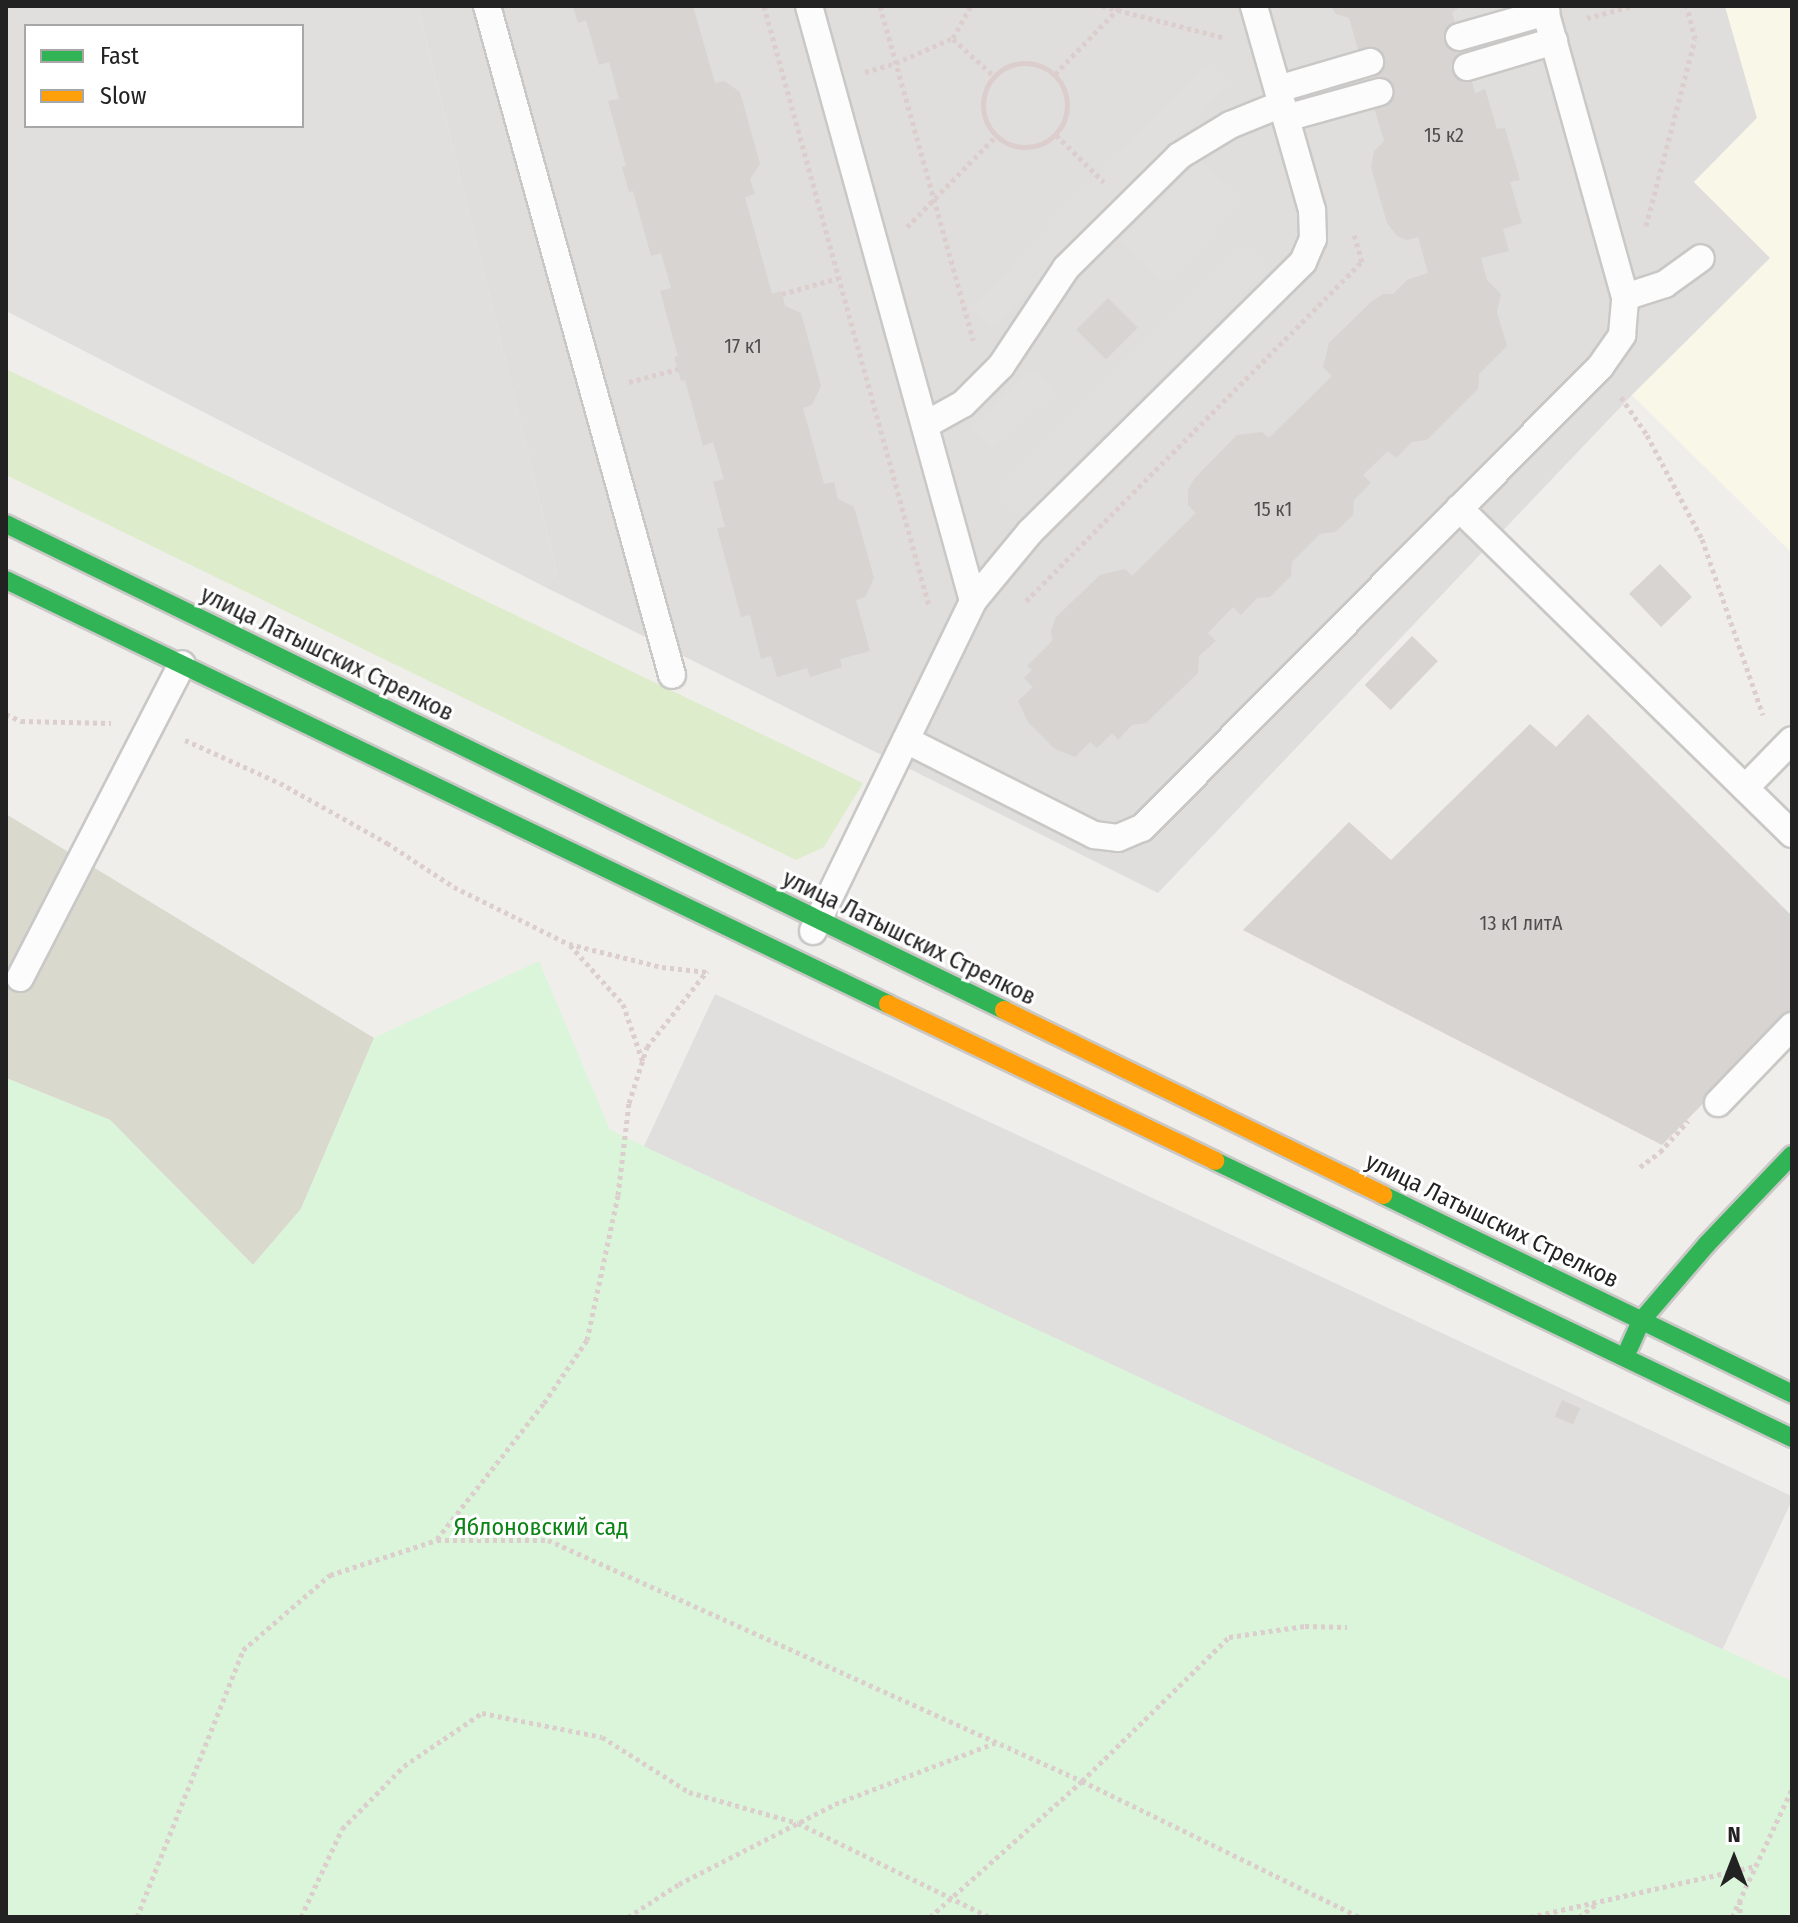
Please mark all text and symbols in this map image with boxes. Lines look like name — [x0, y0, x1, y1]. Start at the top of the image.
legend — [24, 24, 304, 128]
text: Fast — [100, 42, 139, 70]
text: Slow — [100, 82, 146, 110]
house number: 15 к2 — [1424, 123, 1464, 147]
house number: 17 к1 — [724, 334, 762, 358]
house number: 15 к1 — [1254, 497, 1292, 521]
street label: улица Латышских Стрелков — [196, 580, 458, 728]
street label: улица Латышских Стрелков — [778, 864, 1040, 1012]
house number: 13 к1 литА — [1480, 911, 1562, 935]
street label: улица Латышских Стрелков — [1361, 1147, 1623, 1295]
park label: Яблоновский сад — [454, 1514, 628, 1542]
north arrow — [1694, 1819, 1774, 1899]
text: N — [1727, 1821, 1741, 1848]

